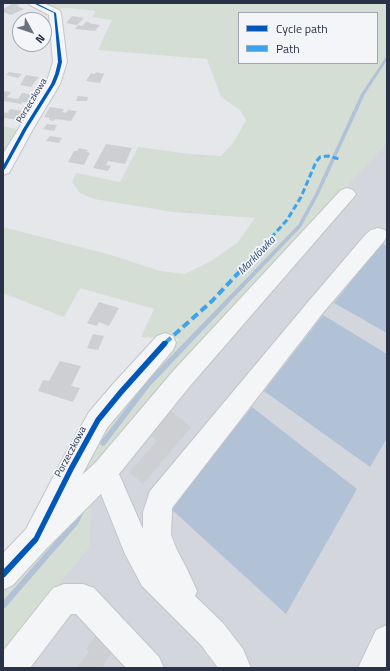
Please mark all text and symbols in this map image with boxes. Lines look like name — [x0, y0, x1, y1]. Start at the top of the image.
north arrow — [12, 12, 52, 52]
legend — [238, 12, 378, 64]
text: Cycle path — [276, 19, 328, 38]
text: N — [32, 31, 49, 47]
text: Path — [276, 39, 300, 58]
street label: Porzeczkowa — [14, 77, 50, 125]
water label: Marklówka — [235, 234, 279, 278]
street label: Porzeczkowa — [53, 425, 89, 479]

